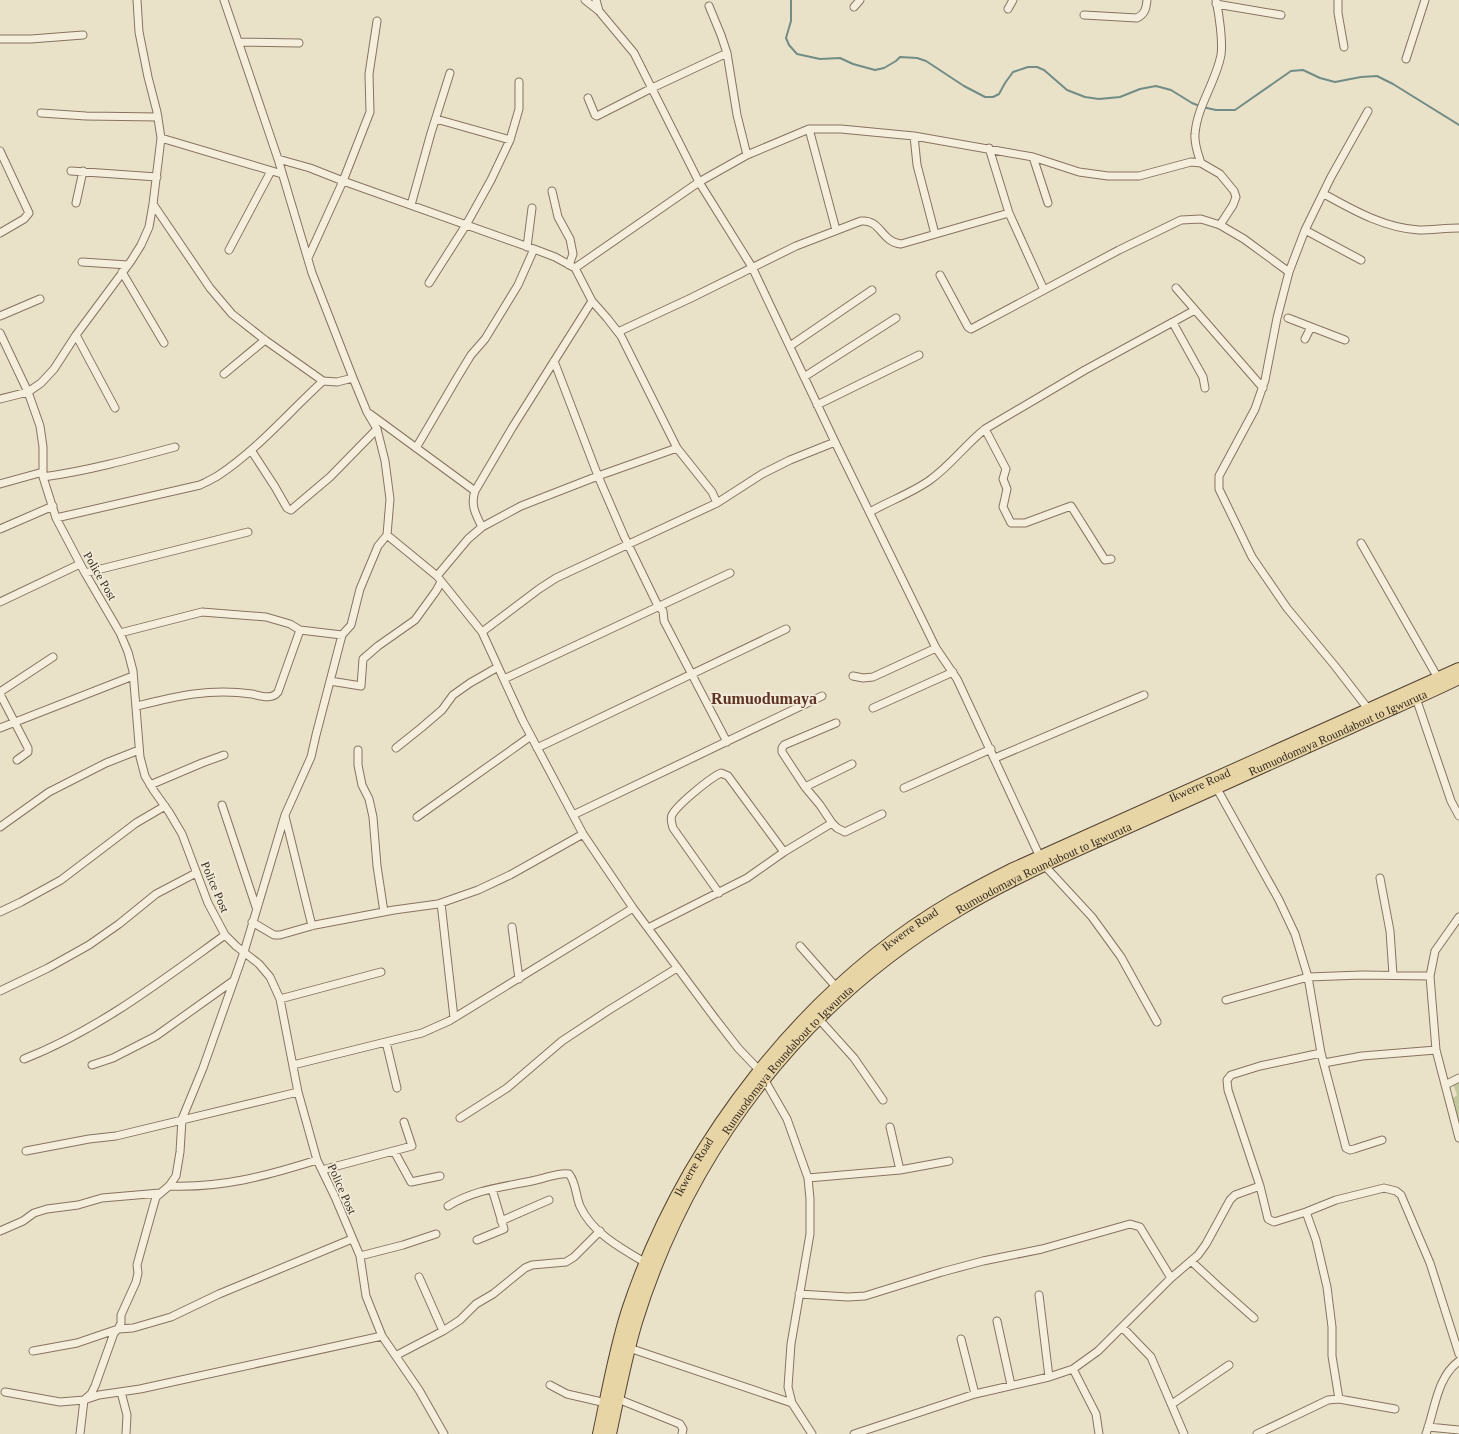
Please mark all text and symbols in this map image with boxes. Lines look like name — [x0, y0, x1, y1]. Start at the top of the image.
street label: Police Post — [81, 549, 120, 603]
street label: Rumuodomaya Roundabout to Igwuruta — [1247, 687, 1430, 779]
district label: Rumuodumaya — [711, 690, 817, 708]
street label: Ikwerre Road — [1167, 766, 1232, 805]
street label: Rumuodomaya Roundabout to Igwuruta — [953, 819, 1134, 917]
street label: Police Post — [198, 860, 232, 915]
street label: Ikwerre Road — [879, 905, 941, 954]
street label: Rumuodomaya Roundabout to Igwuruta — [719, 982, 857, 1137]
street label: Ikwerre Road — [671, 1135, 716, 1199]
street label: Police Post — [325, 1162, 360, 1217]

